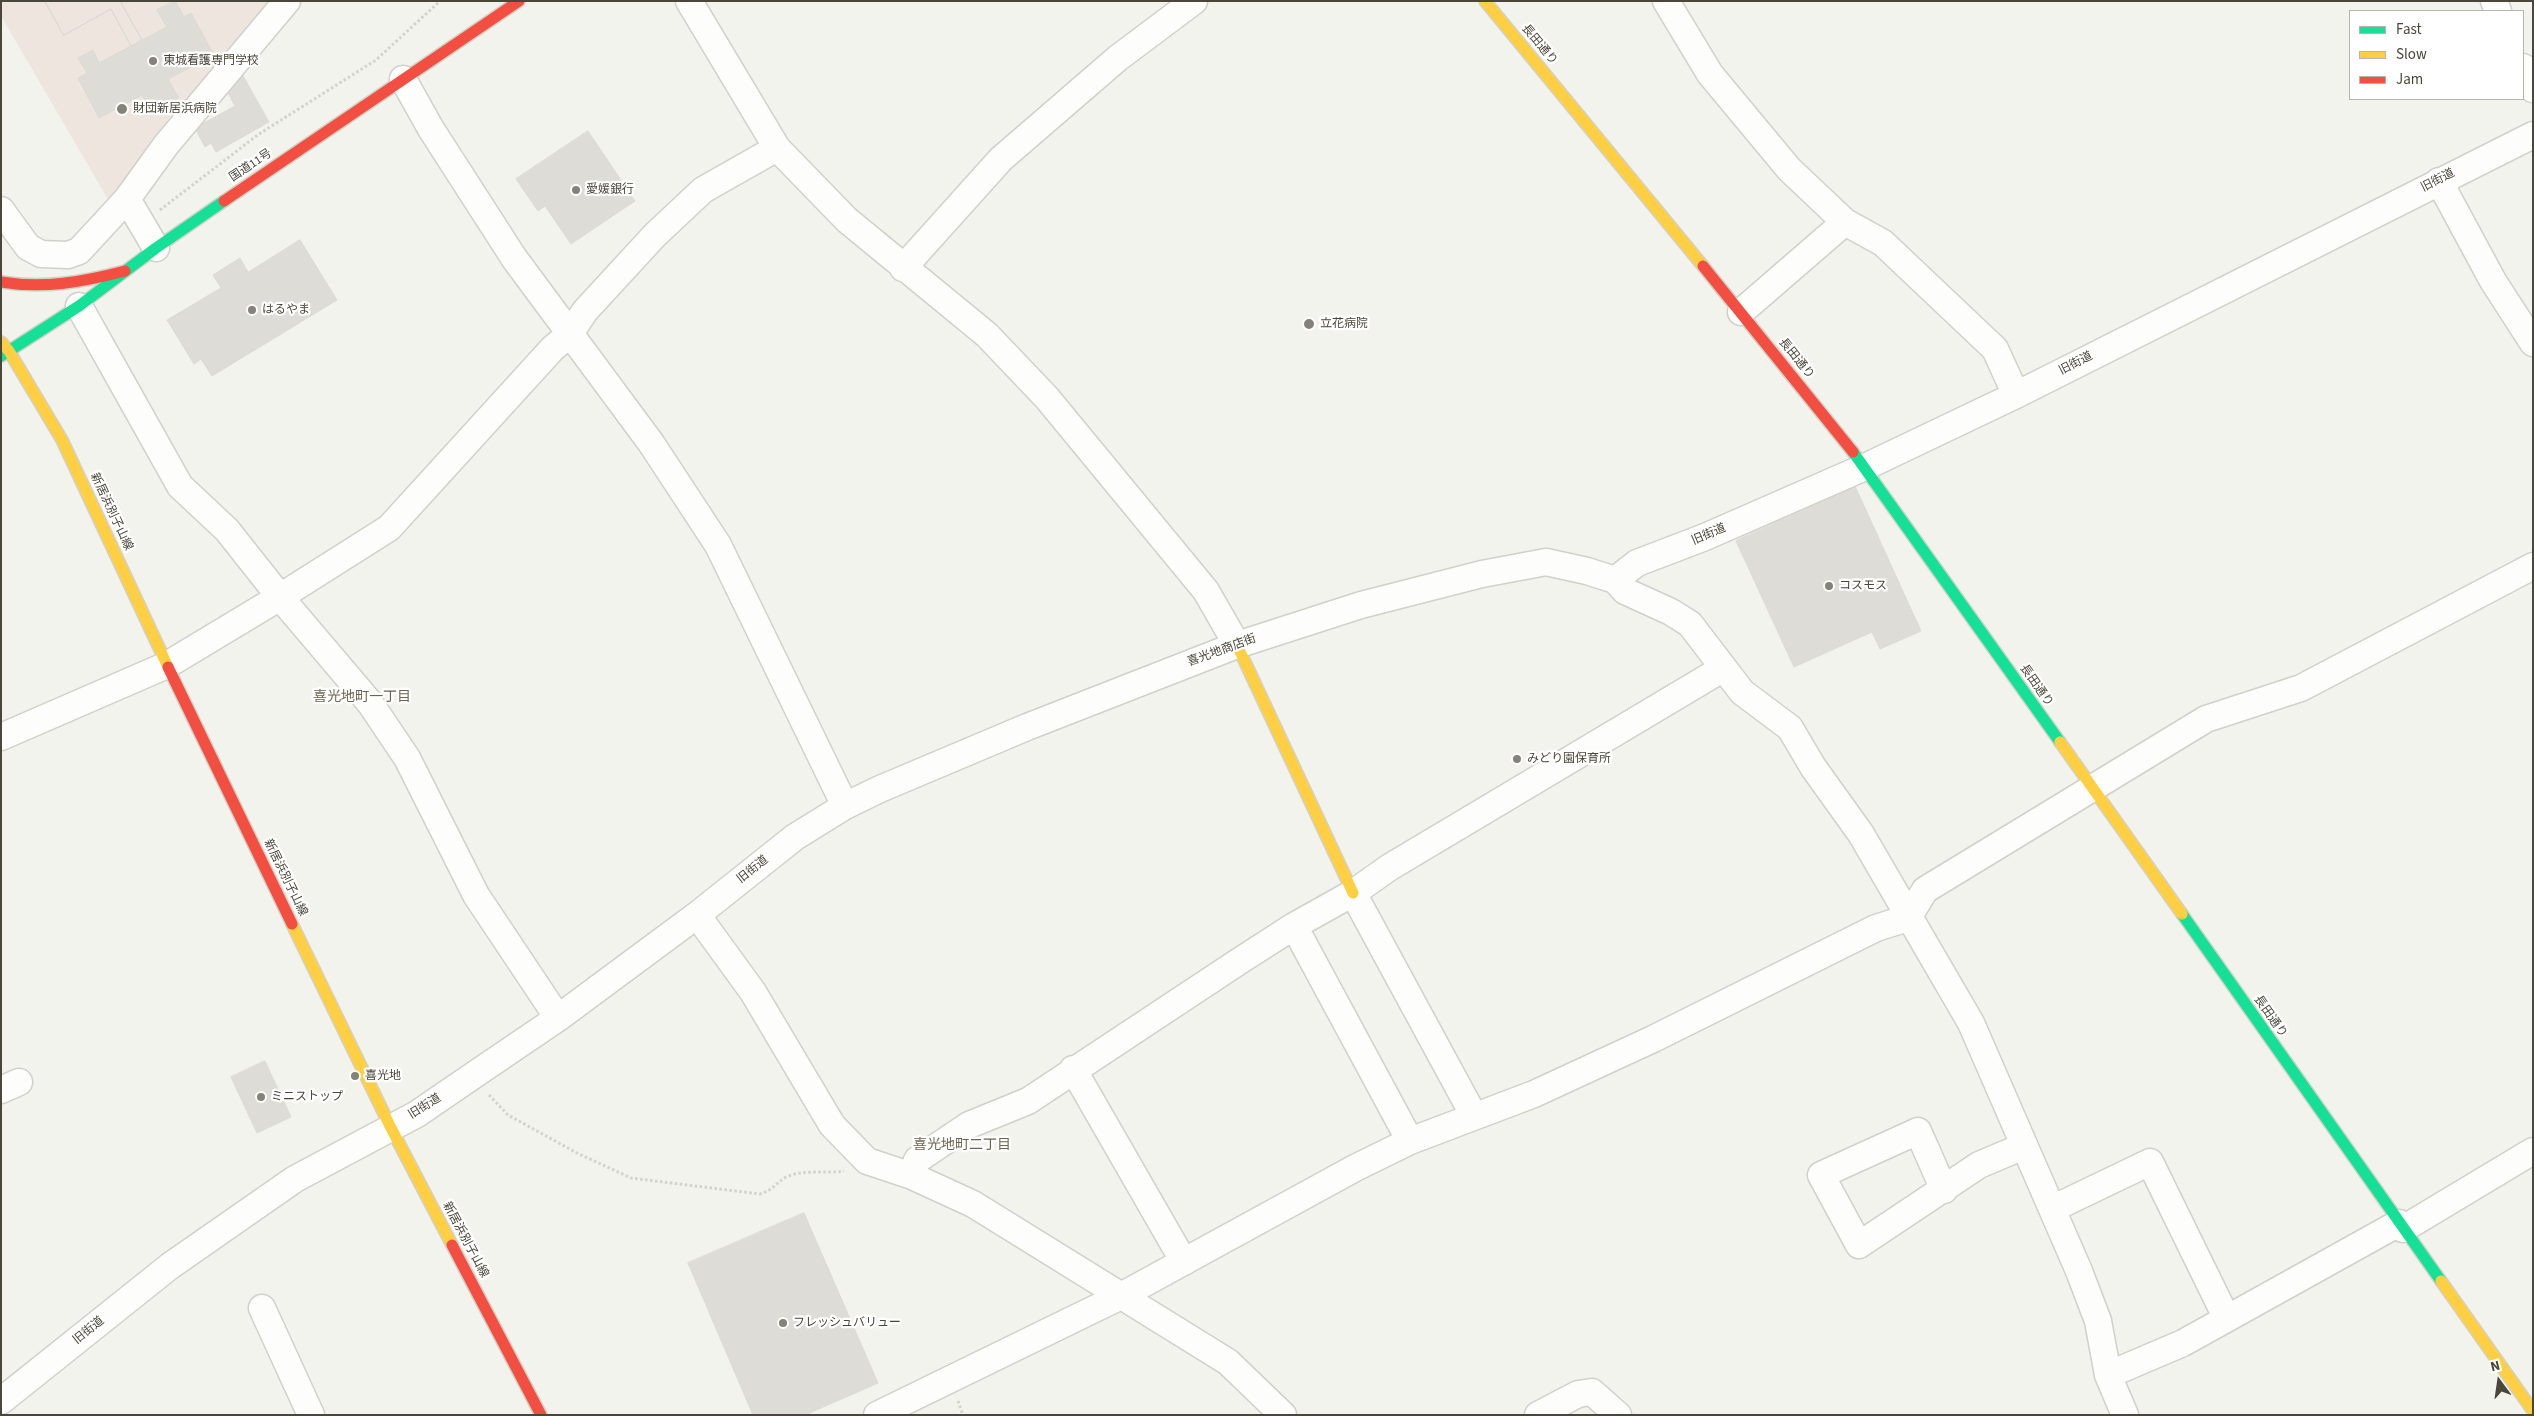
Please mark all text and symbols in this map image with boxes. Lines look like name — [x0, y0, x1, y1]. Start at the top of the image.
legend — [2349, 10, 2524, 100]
text: Fast — [2396, 19, 2422, 40]
street label: 長田通り — [1518, 22, 1560, 68]
text: Slow — [2396, 44, 2427, 65]
place label: 東城看護専門学校 — [163, 54, 259, 68]
marker: 東城看護専門学校 — [147, 55, 159, 67]
text: Jam — [2396, 69, 2423, 90]
marker: 財団新居浜病院 — [115, 102, 129, 116]
place label: 財団新居浜病院 — [133, 102, 217, 116]
street label: 国道11号 — [227, 147, 275, 185]
street label: 旧街道 — [2419, 166, 2457, 196]
place label: 愛媛銀行 — [586, 183, 634, 197]
marker: 愛媛銀行 — [570, 184, 582, 196]
place label: はるやま — [262, 303, 310, 317]
marker: はるやま — [246, 304, 258, 316]
marker: 立花病院 — [1302, 317, 1316, 331]
place label: 立花病院 — [1320, 317, 1368, 331]
street label: 長田通り — [1775, 336, 1817, 382]
street label: 旧街道 — [2057, 349, 2095, 379]
street label: 新居浜別子山線 — [87, 471, 135, 553]
street label: 旧街道 — [1690, 521, 1728, 549]
place label: コスモス — [1839, 579, 1887, 593]
marker: コスモス — [1823, 580, 1835, 592]
street label: 喜光地商店街 — [1186, 632, 1258, 670]
street label: 長田通り — [2016, 662, 2056, 710]
district label: 喜光地町一丁目 — [313, 690, 411, 706]
place label: みどり園保育所 — [1527, 752, 1611, 766]
marker: みどり園保育所 — [1511, 753, 1523, 765]
street label: 新居浜別子山線 — [260, 837, 310, 919]
street label: 旧街道 — [734, 853, 772, 887]
street label: 長田通り — [2250, 993, 2290, 1041]
place label: 喜光地 — [365, 1069, 401, 1083]
marker: 喜光地 — [349, 1070, 361, 1082]
place label: ミニストップ — [271, 1090, 343, 1104]
marker: ミニストップ — [255, 1091, 267, 1103]
street label: 旧街道 — [406, 1091, 444, 1123]
district label: 喜光地町二丁目 — [913, 1138, 1011, 1154]
street label: 新居浜別子山線 — [439, 1200, 491, 1280]
street label: 旧街道 — [70, 1314, 108, 1348]
place label: フレッシュバリュー — [793, 1316, 901, 1330]
marker: フレッシュバリュー — [777, 1317, 789, 1329]
north arrow — [2474, 1356, 2524, 1406]
text: N — [2488, 1356, 2502, 1377]

